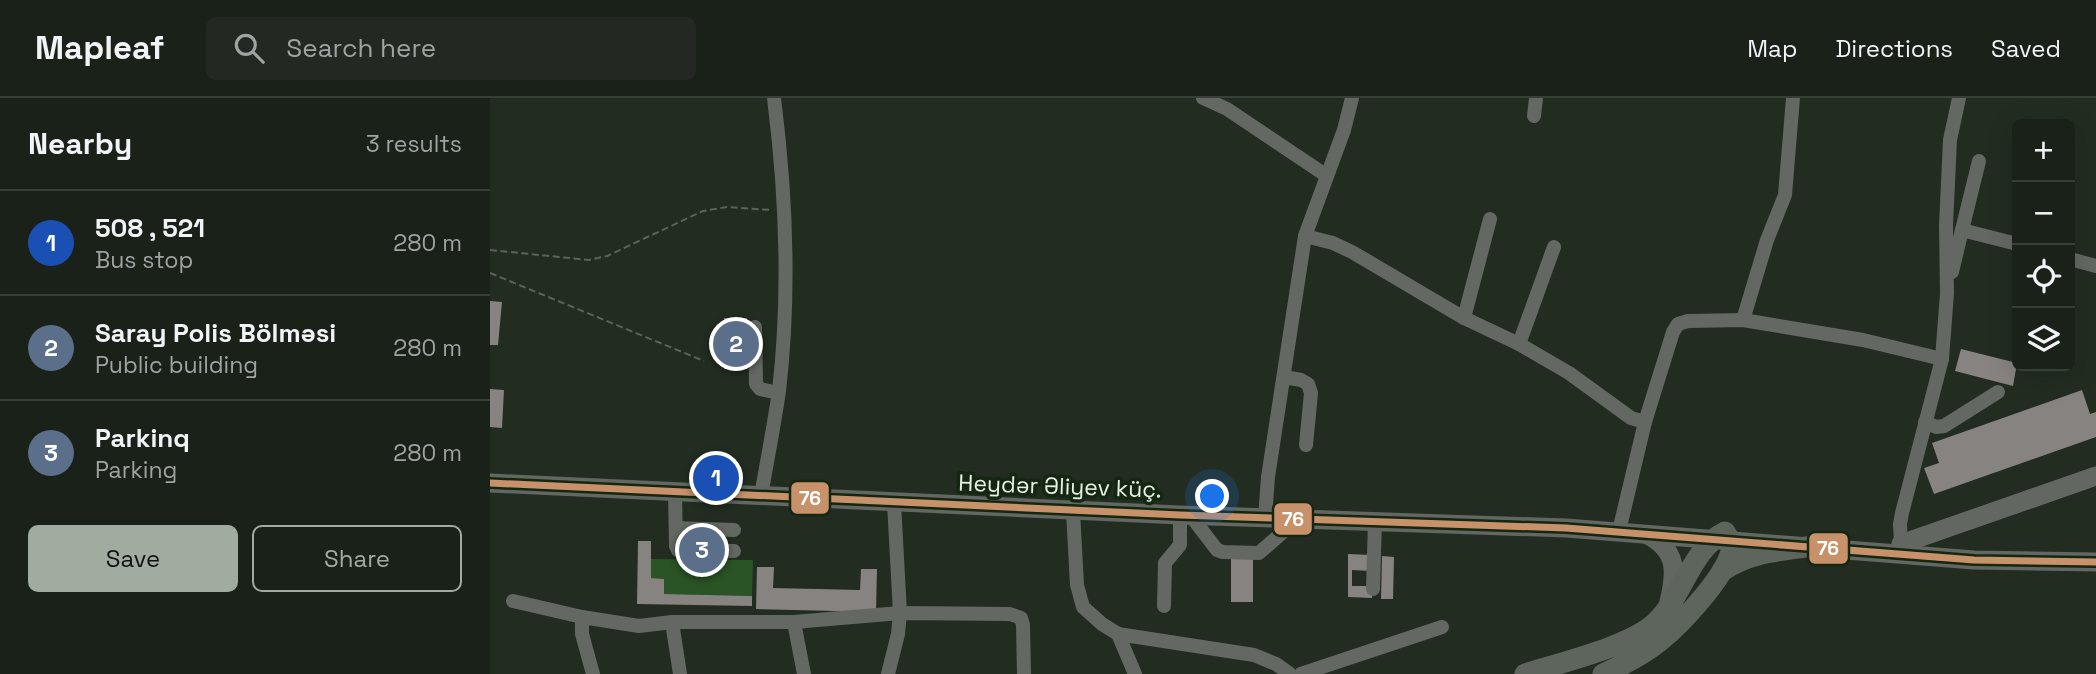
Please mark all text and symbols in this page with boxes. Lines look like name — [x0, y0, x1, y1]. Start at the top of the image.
search box — [206, 17, 696, 80]
text: Mapleaf — [35, 27, 164, 69]
icon: search — [230, 29, 268, 67]
text: Search here — [286, 31, 436, 65]
text: Map — [1747, 33, 1797, 64]
text: Directions — [1835, 33, 1953, 64]
text: Saved — [1991, 33, 2061, 64]
map controls — [2012, 119, 2075, 371]
button: + — [2012, 119, 2075, 182]
text: Nearby — [28, 124, 132, 163]
text: 3 results — [366, 129, 462, 159]
button: − — [2012, 182, 2075, 245]
text: 508 , 521 — [95, 211, 205, 245]
text: 1 — [46, 228, 56, 258]
text: 280 m — [393, 228, 462, 258]
text: Bus stop — [95, 245, 193, 275]
button: locate — [2012, 245, 2075, 308]
button: layers — [2012, 308, 2075, 371]
text: Saray Polis Bölməsi — [95, 316, 336, 350]
pin: 2 — [713, 318, 759, 370]
text: 2 — [44, 333, 58, 363]
text: 280 m — [393, 333, 462, 363]
text: Public building — [95, 350, 258, 380]
text: Parkinq — [95, 421, 190, 455]
text: 3 — [44, 438, 58, 468]
text: 280 m — [393, 438, 462, 468]
pin: 1 — [693, 452, 739, 504]
text: Parking — [95, 455, 177, 485]
street label: Heydər Əliyev küç. — [958, 467, 1162, 505]
your location — [1195, 479, 1229, 513]
line badge: 76 — [790, 481, 830, 515]
text: 76 — [799, 486, 821, 511]
line badge: 76 — [1273, 502, 1313, 536]
text: 76 — [1282, 507, 1304, 532]
pin: 3 — [679, 524, 725, 576]
button: Save — [28, 525, 238, 592]
button: Share — [252, 525, 462, 592]
line badge: 76 — [1808, 532, 1849, 565]
text: 76 — [1817, 536, 1839, 561]

